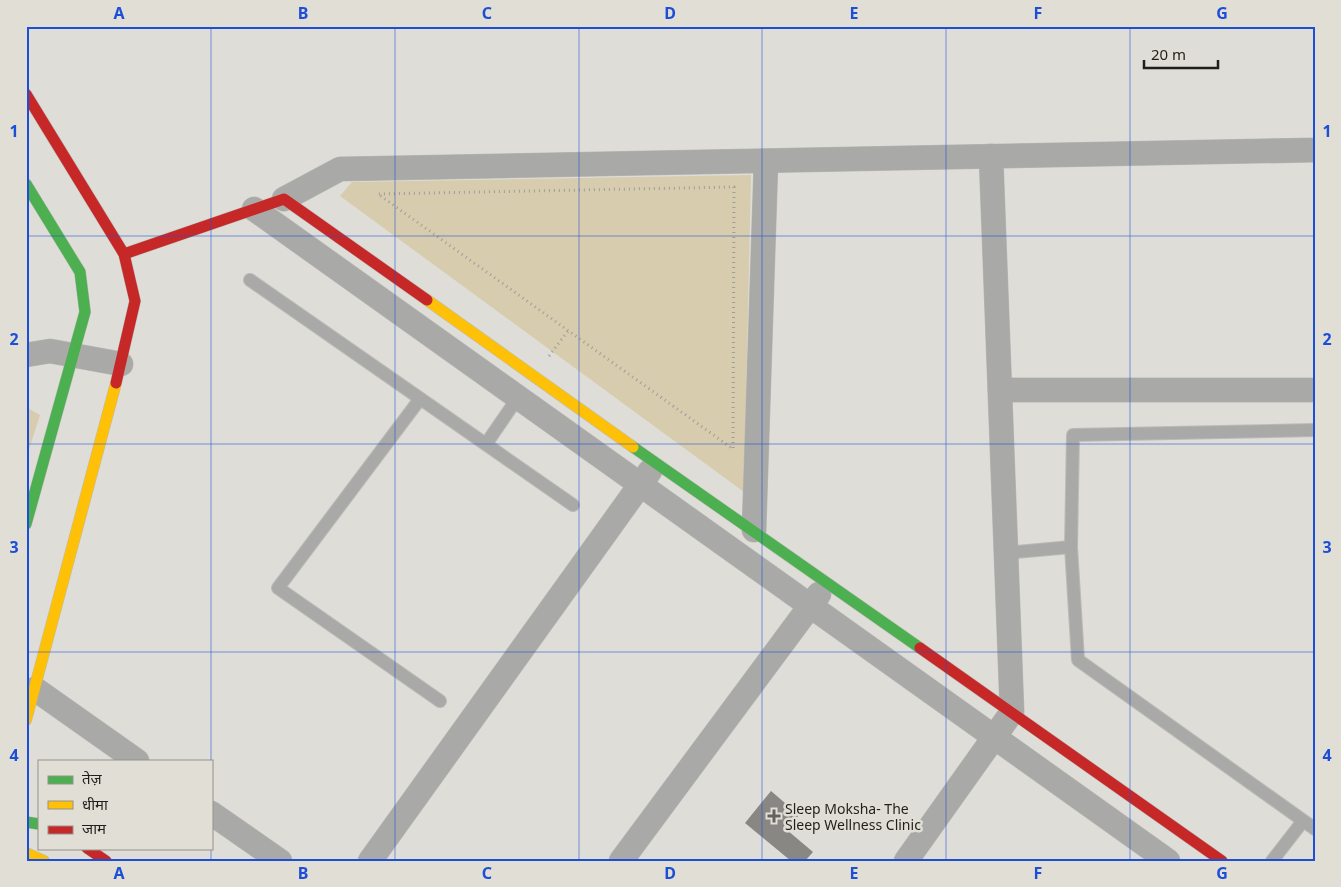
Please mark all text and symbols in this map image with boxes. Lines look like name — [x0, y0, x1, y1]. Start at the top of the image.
text: A — [113, 2, 125, 24]
text: B — [298, 2, 308, 24]
text: C — [482, 2, 492, 24]
text: D — [664, 2, 676, 24]
text: E — [850, 2, 859, 24]
text: F — [1034, 2, 1042, 24]
text: G — [1216, 2, 1228, 24]
scale bar — [1144, 38, 1217, 70]
text: 20 m — [1151, 44, 1186, 64]
text: 1 — [9, 120, 19, 142]
text: 1 — [1322, 120, 1332, 142]
text: 2 — [9, 328, 19, 350]
text: 2 — [1322, 328, 1332, 350]
text: 3 — [9, 536, 19, 558]
text: 3 — [1322, 536, 1332, 558]
text: 4 — [9, 744, 19, 766]
text: 4 — [1322, 744, 1332, 766]
legend — [38, 760, 212, 850]
text: तेज़ — [82, 768, 103, 788]
text: धीमा — [82, 794, 109, 814]
place label: Sleep Moksha- The Sleep Wellness Clinic — [785, 799, 921, 834]
marker: Sleep Moksha- The Sleep Wellness Clinic — [767, 809, 781, 823]
text: जाम — [82, 818, 107, 838]
text: A — [113, 862, 125, 884]
text: B — [298, 862, 308, 884]
text: C — [482, 862, 492, 884]
text: D — [664, 862, 676, 884]
text: E — [850, 862, 859, 884]
text: F — [1034, 862, 1042, 884]
text: G — [1216, 862, 1228, 884]

